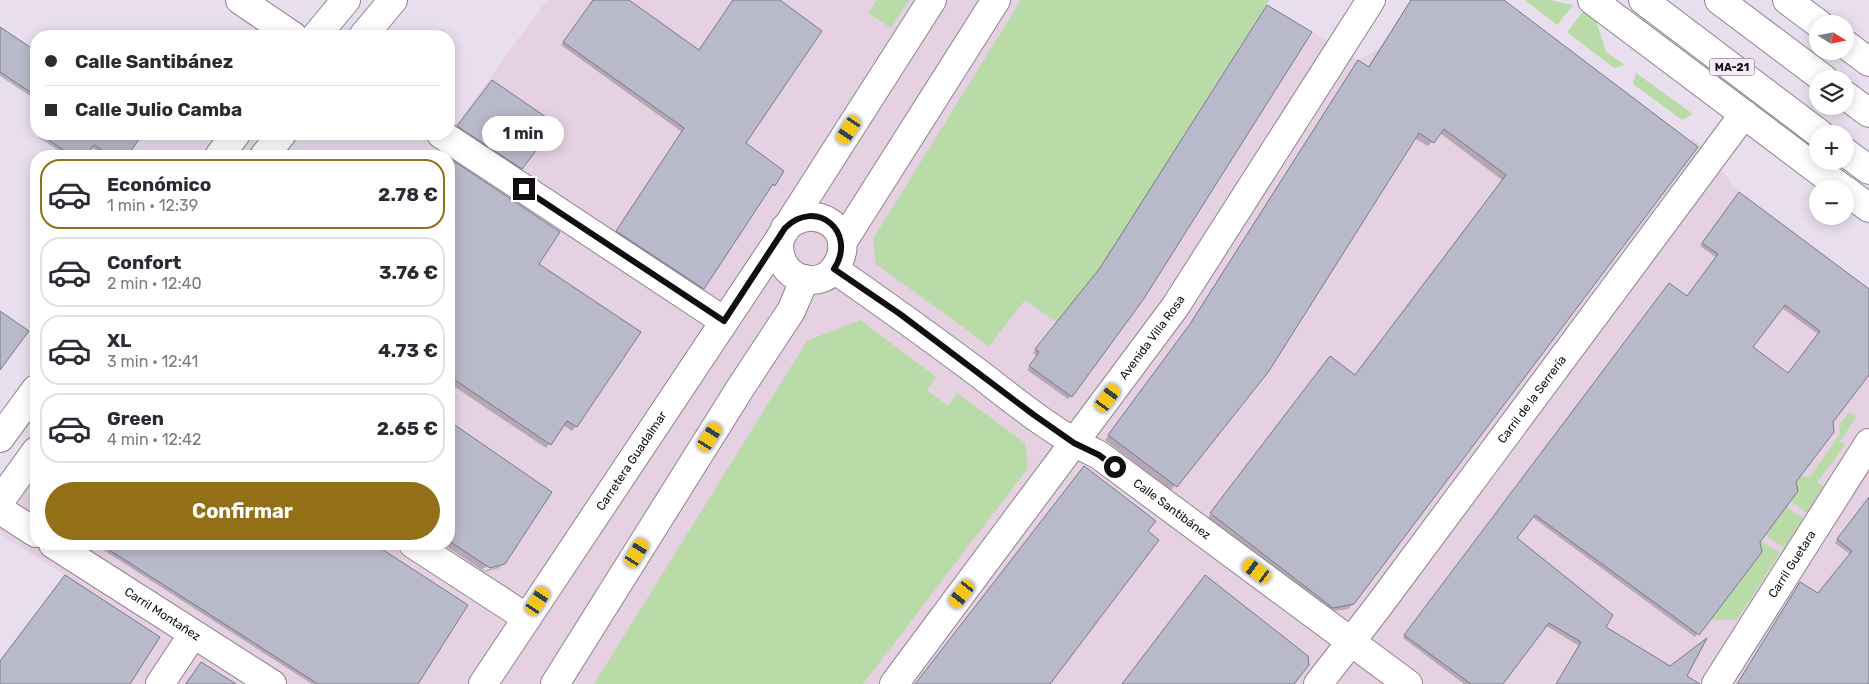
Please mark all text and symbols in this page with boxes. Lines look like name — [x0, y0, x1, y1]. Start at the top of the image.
north arrow — [1809, 15, 1854, 60]
map controls — [1809, 15, 1854, 225]
text: Calle Santibánez — [75, 50, 233, 73]
road number: MA-21 — [1710, 58, 1754, 76]
button: layers — [1809, 70, 1854, 115]
text: Calle Julio Camba — [75, 98, 242, 121]
car — [834, 113, 863, 147]
callout: 1 min — [483, 116, 565, 152]
text: 1 min — [503, 124, 543, 143]
button: + — [1809, 125, 1854, 170]
icon: car — [47, 172, 92, 217]
text: Económico — [107, 173, 211, 196]
route end — [513, 178, 535, 200]
button: − — [1809, 180, 1854, 225]
text: 2.78 € — [378, 183, 438, 206]
text: 1 min · 12:39 — [107, 196, 198, 215]
icon: car — [47, 250, 92, 295]
text: Confort — [107, 251, 181, 274]
text: 3.76 € — [379, 261, 438, 284]
text: 2 min · 12:40 — [107, 274, 202, 293]
street label: Avenida Villa Rosa — [1116, 293, 1188, 382]
icon: car — [47, 328, 92, 373]
text: XL — [107, 329, 131, 352]
text: 4.73 € — [378, 339, 438, 362]
text: 3 min · 12:41 — [107, 352, 198, 371]
street label: Carril de la Serrería — [1495, 353, 1569, 446]
car — [1093, 381, 1122, 415]
icon: car — [47, 406, 92, 451]
text: Green — [107, 407, 164, 430]
street label: Carretera Guadalmar — [593, 408, 670, 513]
text: 2.65 € — [377, 417, 438, 440]
car — [695, 420, 724, 454]
text: 4 min · 12:42 — [107, 430, 201, 449]
route start — [1104, 456, 1126, 478]
street label: Calle Santibánez — [1131, 476, 1214, 542]
button: Confirmar — [45, 482, 440, 540]
street label: Carril Guetara — [1766, 528, 1819, 600]
car — [622, 536, 651, 570]
car — [1240, 556, 1273, 586]
car — [946, 578, 977, 610]
car — [523, 584, 552, 618]
street label: Carril Montañez — [122, 585, 203, 644]

